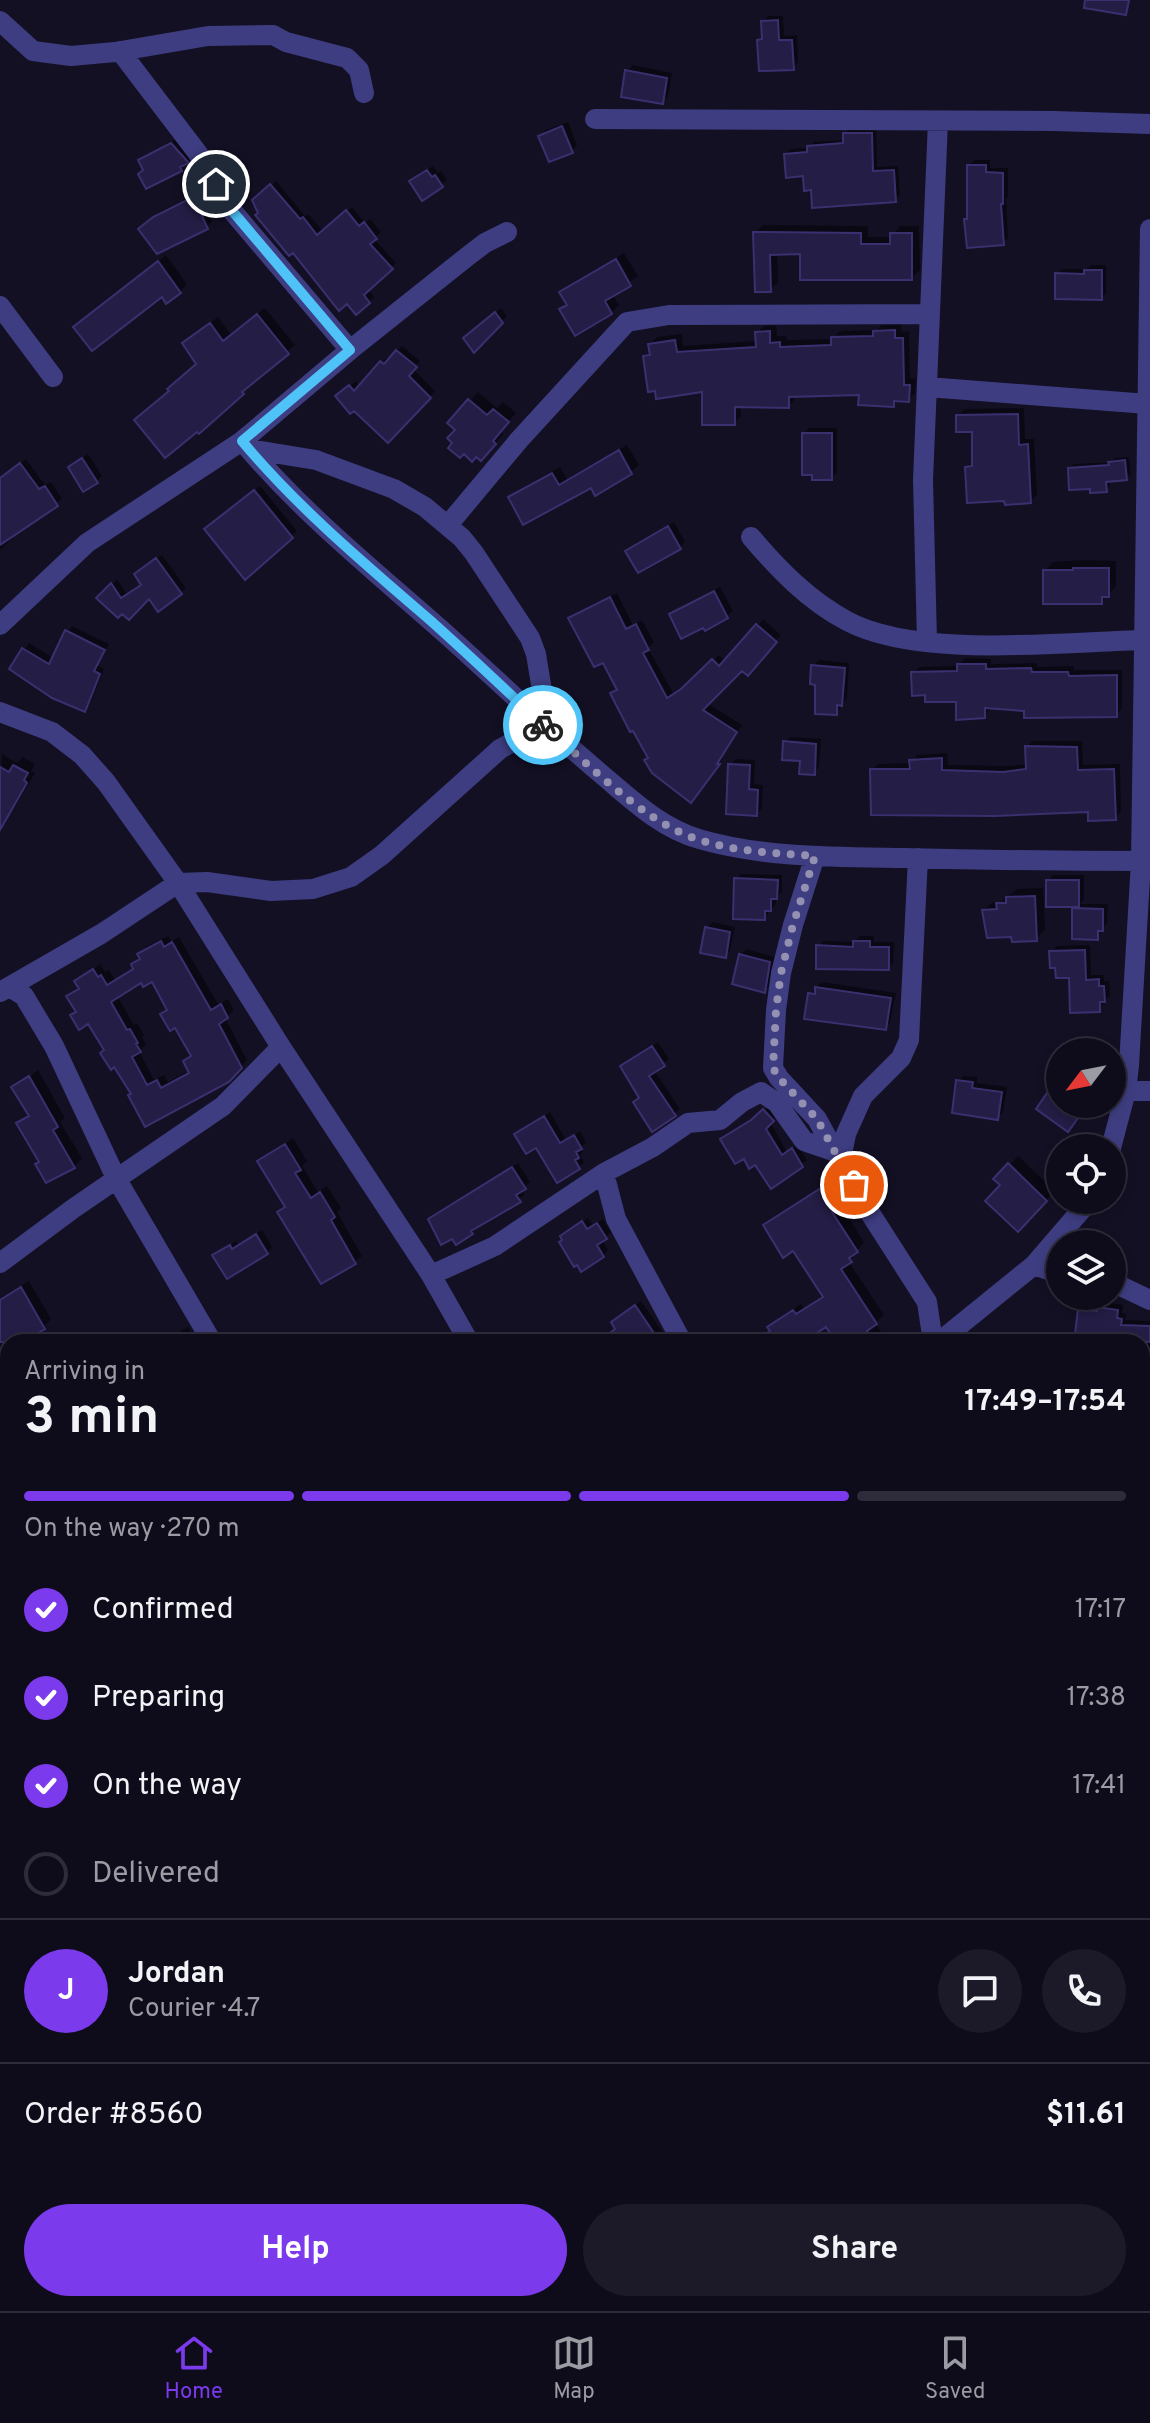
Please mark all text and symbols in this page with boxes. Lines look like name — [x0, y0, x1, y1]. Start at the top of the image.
pin — [182, 150, 250, 218]
icon: home — [194, 162, 238, 206]
courier — [503, 685, 583, 765]
icon: bike — [521, 703, 565, 747]
north arrow — [1046, 1038, 1126, 1118]
map controls — [1046, 1038, 1126, 1310]
button: locate — [1046, 1134, 1126, 1214]
pin — [820, 1151, 888, 1219]
icon: bag — [832, 1163, 876, 1207]
button: layers — [1046, 1230, 1126, 1310]
text: Arriving in — [24, 1356, 145, 1389]
text: 17:49–17:54 — [964, 1384, 1126, 1421]
text: 3 min — [24, 1386, 159, 1452]
text: On the way · 270 m — [24, 1513, 239, 1546]
icon: check — [24, 1588, 68, 1632]
text: Confirmed — [92, 1592, 234, 1629]
text: 17:17 — [1075, 1594, 1126, 1627]
icon: check — [24, 1676, 68, 1720]
text: Preparing — [92, 1680, 225, 1717]
text: 17:38 — [1066, 1682, 1126, 1715]
icon: check — [24, 1764, 68, 1808]
text: On the way — [92, 1768, 242, 1805]
text: 17:41 — [1072, 1770, 1126, 1803]
text: Delivered — [92, 1856, 220, 1893]
button: chat — [938, 1949, 1022, 2033]
button: phone — [1042, 1949, 1126, 2033]
text: Jordan — [128, 1956, 225, 1993]
text: J — [58, 1973, 74, 2010]
text: Courier · 4.7 — [128, 1993, 260, 2026]
text: Order #8560 — [24, 2097, 204, 2134]
text: $11.61 — [1046, 2097, 1126, 2134]
button: Help — [24, 2204, 567, 2296]
button: Share — [583, 2204, 1126, 2296]
tab: Home — [165, 2331, 223, 2406]
tab: Map — [552, 2331, 596, 2406]
tab: Saved — [925, 2331, 985, 2406]

